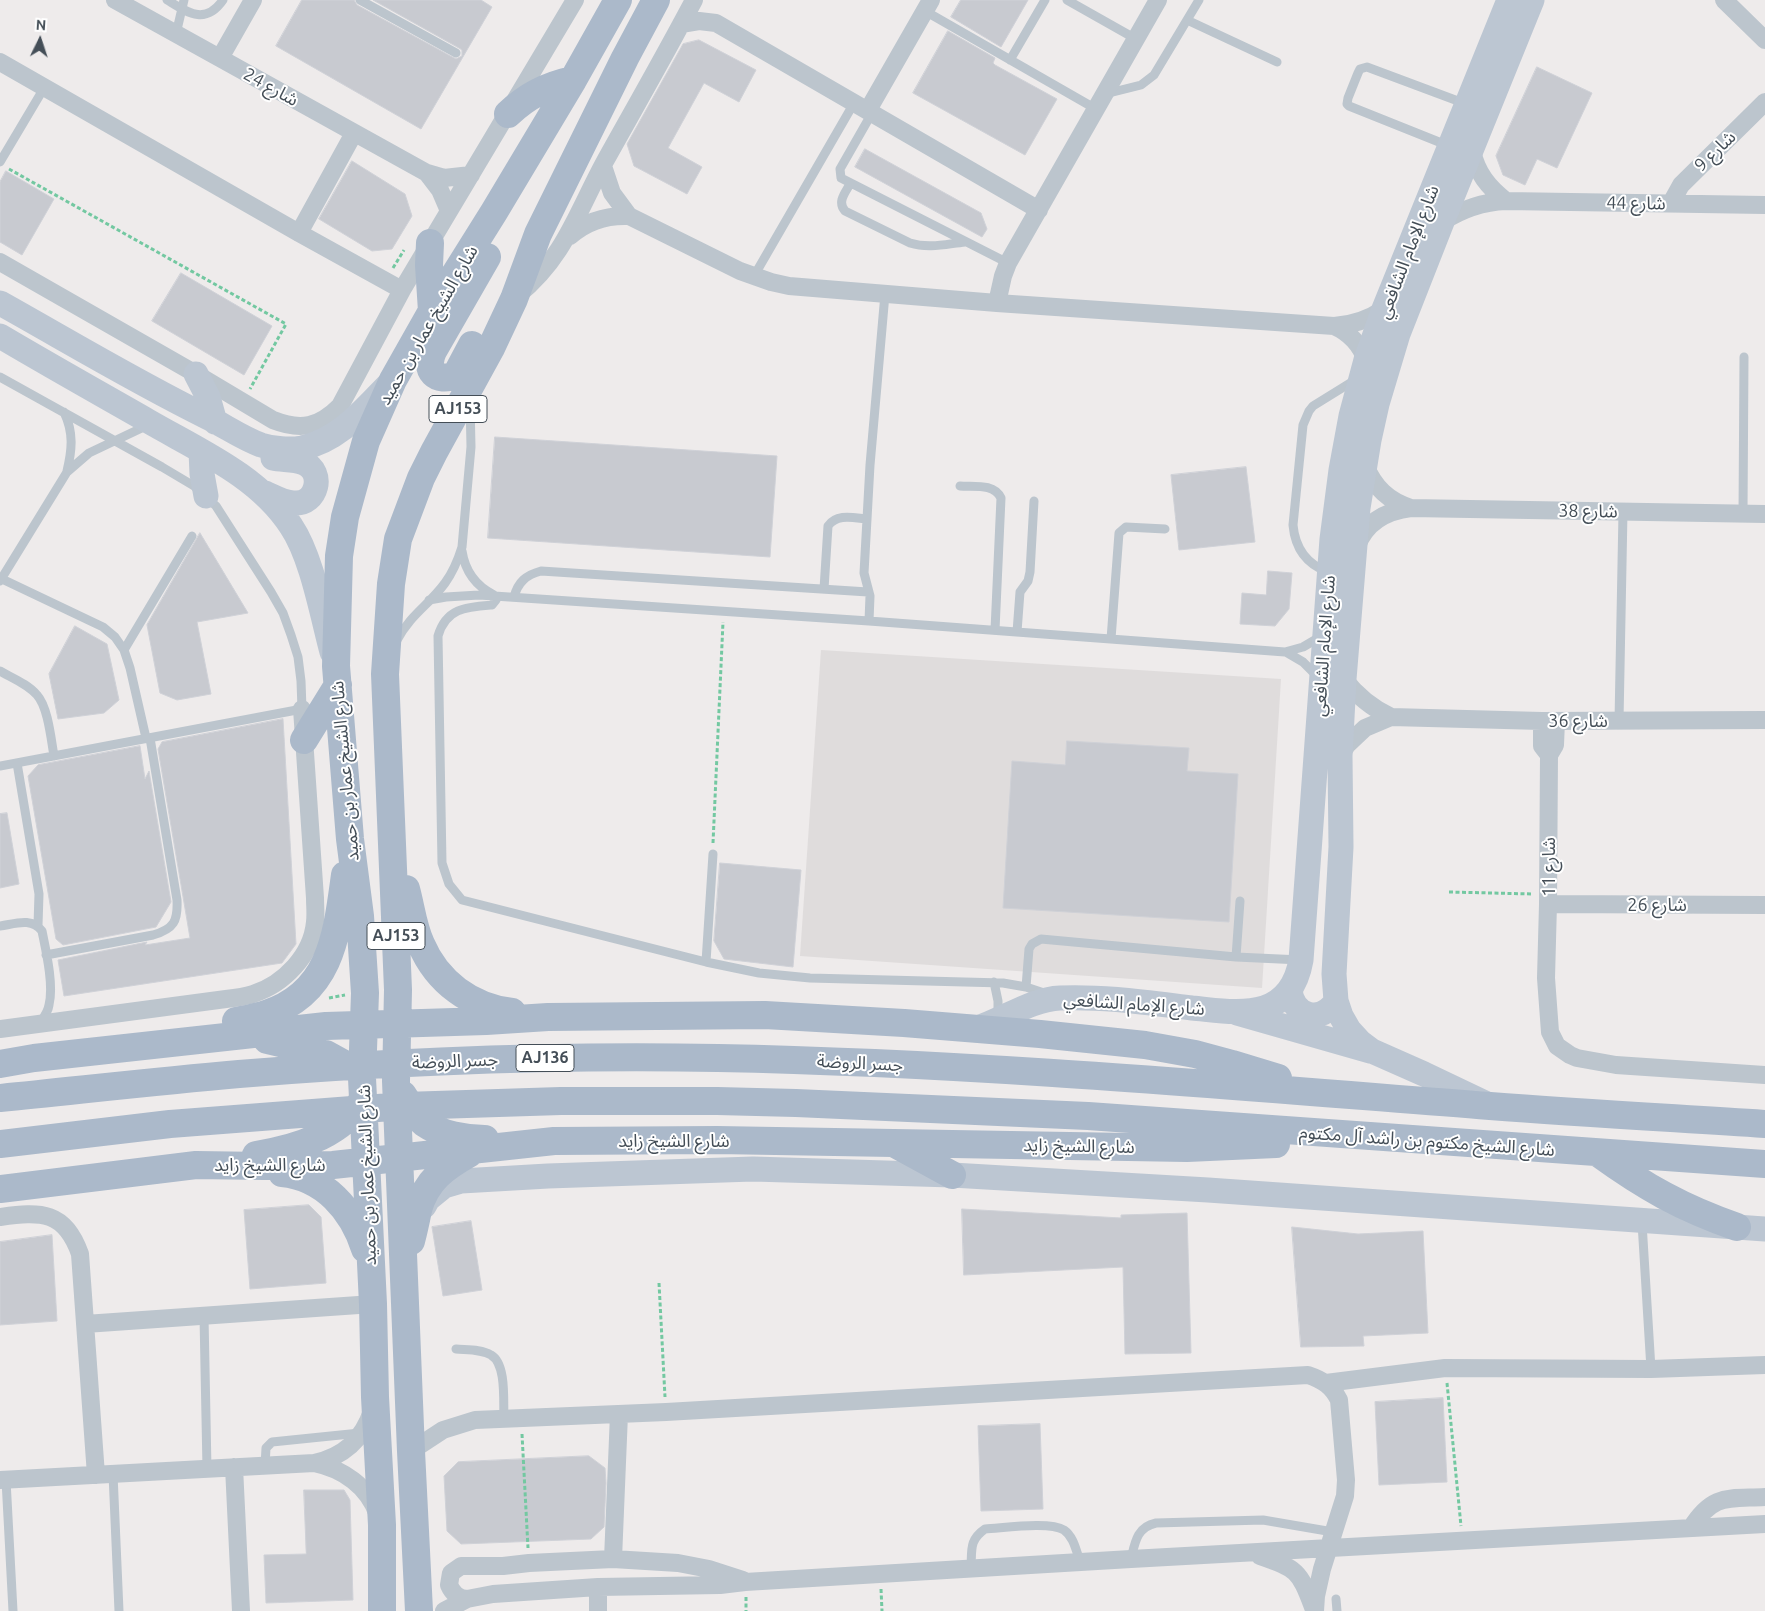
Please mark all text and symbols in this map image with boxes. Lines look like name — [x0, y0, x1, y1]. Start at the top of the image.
north arrow — [15, 15, 65, 65]
text: N — [35, 17, 47, 33]
street label: شارع 24 — [240, 63, 302, 111]
street label: شارع 9 — [1690, 126, 1740, 176]
street label: شارع الإمام الشافعي — [1373, 182, 1443, 322]
street label: شارع 44 — [1606, 192, 1666, 214]
street label: شارع الشيخ عمار بن حميد — [373, 241, 483, 409]
road number: AJ153 — [429, 396, 487, 422]
street label: شارع 38 — [1558, 500, 1618, 522]
street label: شارع الإمام الشافعي — [1308, 575, 1340, 717]
street label: شارع الشيخ عمار بن حميد — [326, 680, 364, 862]
street label: شارع 36 — [1548, 710, 1608, 732]
street label: شارع 11 — [1538, 837, 1560, 897]
street label: شارع 26 — [1627, 894, 1687, 916]
road number: AJ153 — [367, 922, 425, 949]
street label: شارع الإمام الشافعي — [1063, 988, 1205, 1020]
road number: AJ136 — [516, 1044, 574, 1072]
street label: جسر الروضة — [412, 1049, 498, 1073]
street label: جسر الروضة — [816, 1050, 904, 1076]
street label: شارع الشيخ عمار بن حميد — [353, 1084, 381, 1266]
street label: شارع الشيخ مكتوم بن راشد آل مكتوم — [1298, 1121, 1556, 1161]
street label: شارع الشيخ زايد — [618, 1130, 730, 1152]
street label: شارع الشيخ زايد — [1023, 1134, 1135, 1158]
street label: شارع الشيخ زايد — [214, 1154, 326, 1176]

